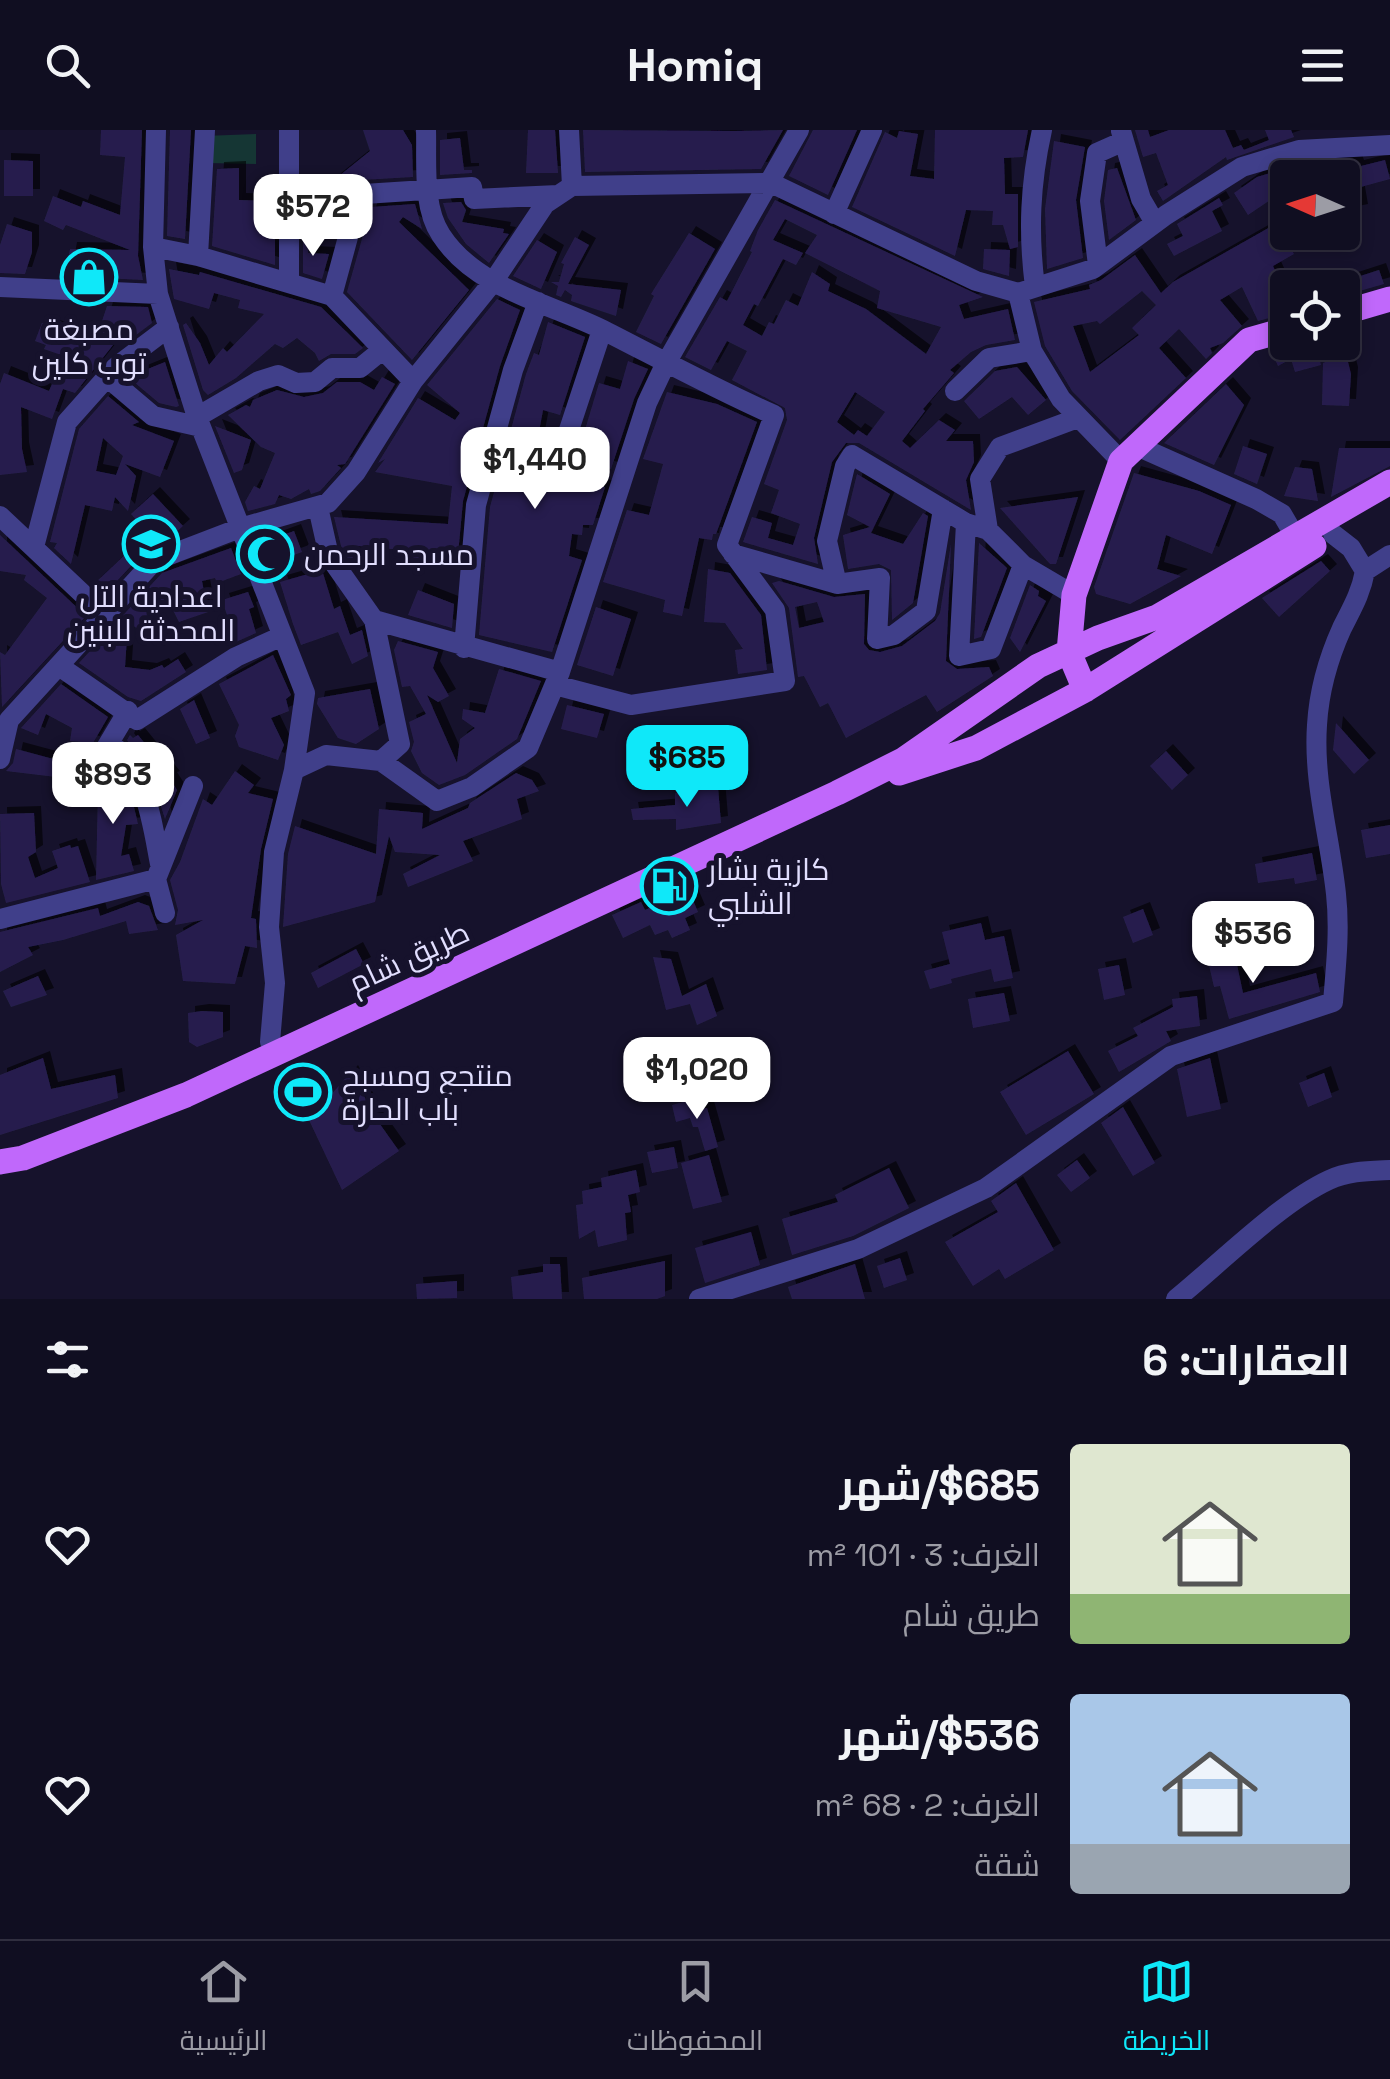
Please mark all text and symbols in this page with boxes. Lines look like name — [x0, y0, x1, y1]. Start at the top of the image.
text: Homiq — [627, 37, 763, 94]
icon: search — [40, 38, 95, 93]
icon: menu — [1295, 38, 1350, 93]
north arrow — [1270, 160, 1360, 250]
map controls — [1270, 160, 1360, 360]
pin: $572 — [254, 174, 372, 259]
text: $572 — [276, 186, 350, 226]
shop icon: مصبغة توب كلين — [59, 247, 119, 307]
button: locate — [1270, 270, 1360, 360]
place label: مصبغة توب كلين — [32, 310, 146, 383]
pin: $1,440 — [454, 427, 616, 512]
text: $1,440 — [483, 439, 587, 479]
school or university icon: اعدادية التل المحدثة للبنين — [121, 514, 181, 574]
mosque icon: مسجد الرحمن — [235, 524, 295, 584]
place label: مسجد الرحمن — [304, 535, 474, 574]
place label: اعدادية التل المحدثة للبنين — [67, 577, 235, 650]
pin: $685 — [628, 725, 746, 810]
text: $685 — [648, 737, 726, 777]
pin: $893 — [54, 742, 172, 827]
text: $893 — [74, 754, 152, 794]
place label: كازية بشار الشلبي — [706, 850, 830, 927]
fuel station icon: كازية بشار الشلبي — [639, 856, 699, 916]
pin: $536 — [1194, 901, 1312, 986]
street label: طريق شام — [342, 912, 476, 1003]
text: $536 — [1214, 913, 1292, 953]
pin: $1,020 — [616, 1037, 778, 1122]
text: $1,020 — [645, 1049, 749, 1089]
place label: منتجع ومسبح باب الحارة — [342, 1056, 513, 1129]
sports icon: منتجع ومسبح باب الحارة — [273, 1062, 333, 1122]
icon: filters — [40, 1332, 95, 1387]
text: العقارات: 6 — [1142, 1334, 1350, 1387]
text: $685/شهر — [840, 1459, 1040, 1512]
icon: home — [1150, 1484, 1270, 1604]
icon: heart — [40, 1517, 95, 1572]
text: الغرف: 3 · 101 m² — [807, 1535, 1040, 1575]
text: طريق شام — [903, 1595, 1040, 1635]
text: $536/شهر — [839, 1709, 1040, 1762]
icon: home — [1150, 1734, 1270, 1854]
icon: heart — [40, 1767, 95, 1822]
text: الغرف: 2 · 68 m² — [815, 1785, 1040, 1825]
text: شقة — [975, 1845, 1040, 1885]
tab: الرئيسية — [180, 1954, 268, 2066]
tab: المحفوظات — [627, 1954, 763, 2066]
tab: الخريطة — [1123, 1954, 1210, 2066]

